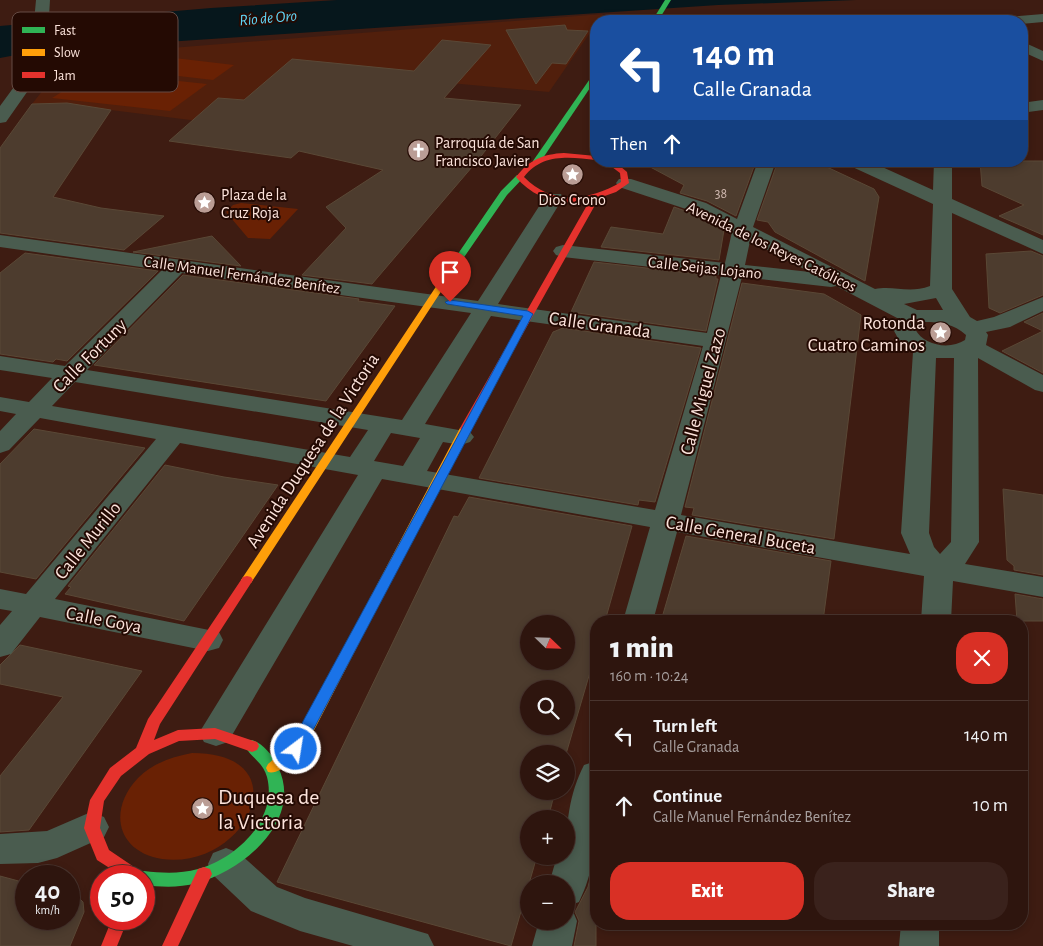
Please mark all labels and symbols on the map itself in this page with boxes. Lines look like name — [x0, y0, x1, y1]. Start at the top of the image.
water label: Río de Oro — [239, 7, 298, 28]
legend — [12, 12, 178, 92]
text: Fast — [54, 24, 76, 38]
text: Slow — [54, 46, 81, 60]
text: Jam — [54, 69, 76, 83]
place label: Parroquía de San Francisco Javier — [435, 135, 540, 169]
church icon: Parroquía de San Francisco Javier — [407, 139, 431, 163]
place icon: Dios Crono — [560, 163, 584, 187]
place label: Plaza de la Cruz Roja — [221, 187, 287, 222]
house number: 38 — [715, 187, 727, 201]
place icon: Plaza de la Cruz Roja — [193, 191, 217, 215]
place label: Dios Crono — [538, 192, 606, 208]
street label: Avenida de los Reyes Católicos — [684, 199, 859, 296]
pin — [429, 251, 471, 302]
street label: Calle Manuel Fernández Benítez — [143, 253, 341, 297]
street label: Calle Seijas Lojano — [647, 254, 763, 283]
street label: Calle Granada — [548, 309, 652, 342]
place label: Rotonda Cuatro Caminos — [808, 314, 925, 355]
street label: Calle Fortuny — [49, 315, 131, 397]
place icon: Rotonda Cuatro Caminos — [929, 321, 953, 345]
street label: Calle Miguel Zazo — [677, 326, 730, 457]
street label: Avenida Duquesa de la Victoria — [243, 350, 383, 551]
street label: Calle Murillo — [51, 499, 125, 583]
street label: Calle General Buceta — [664, 513, 817, 558]
street label: Calle Goya — [64, 604, 143, 637]
north arrow — [520, 615, 575, 670]
position arrow — [269, 722, 321, 774]
place label: Duquesa de la Victoria — [218, 786, 319, 833]
place icon: Duquesa de la Victoria — [190, 797, 214, 821]
speed limit sign: 50 — [90, 865, 155, 930]

